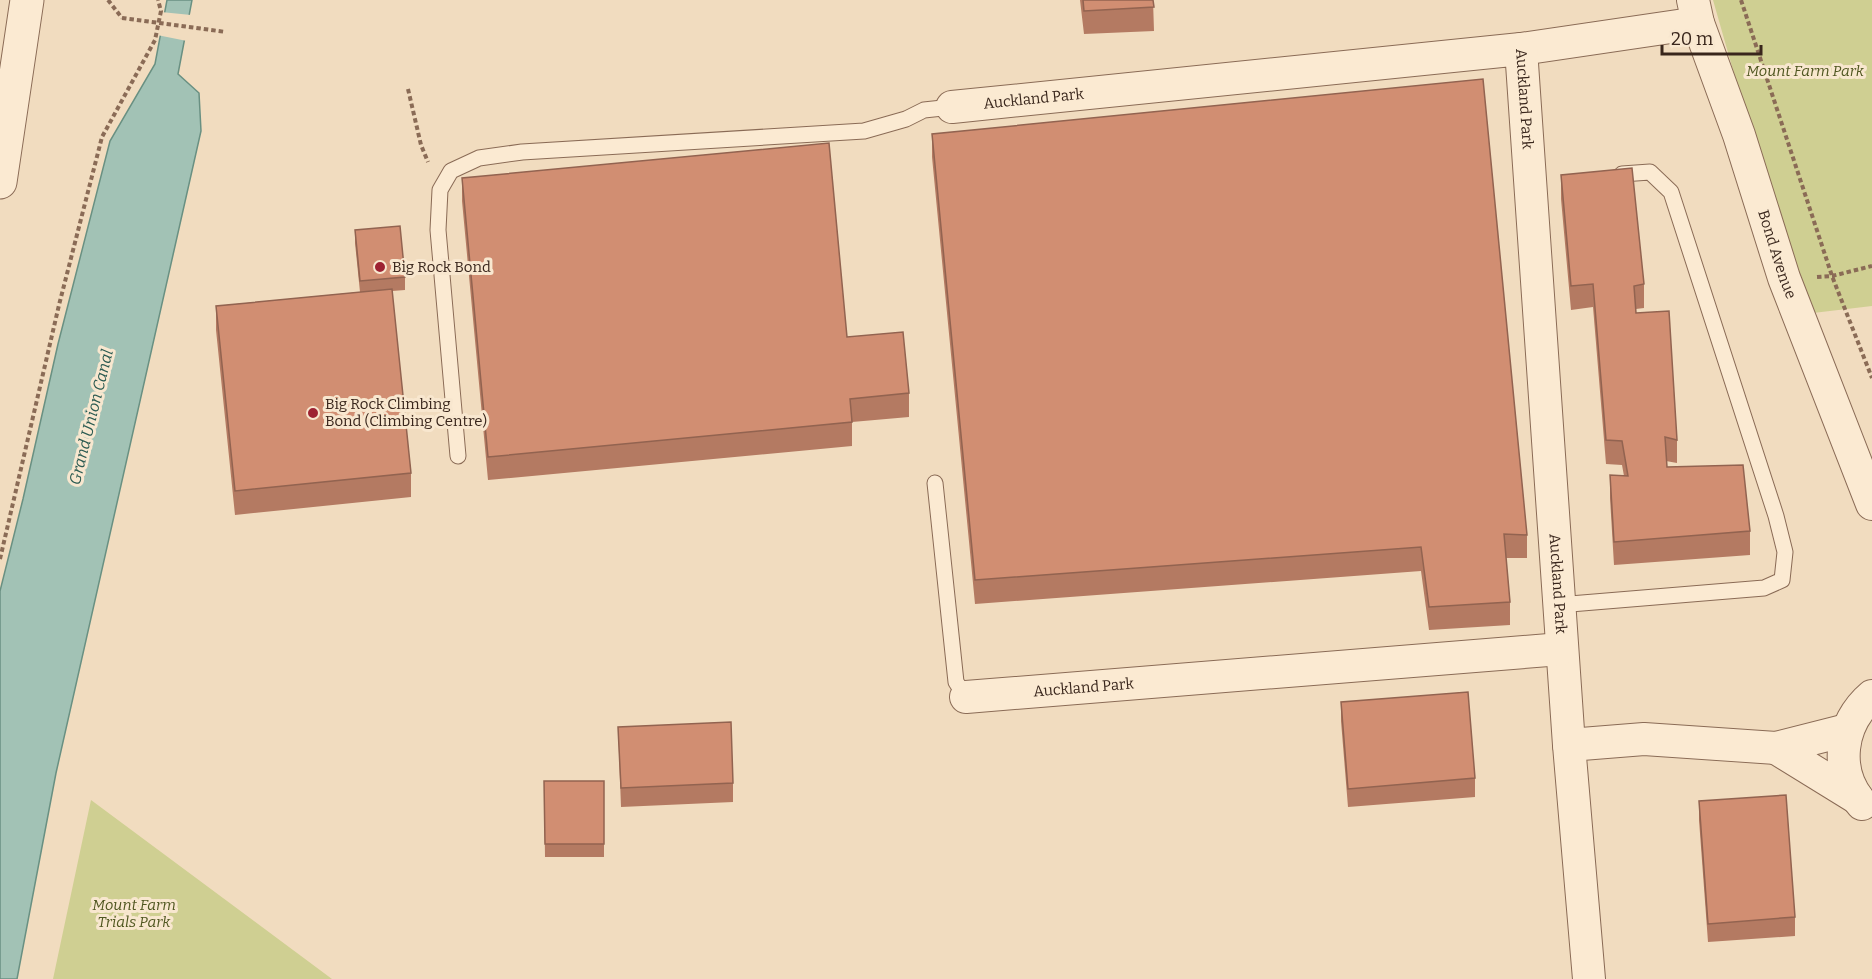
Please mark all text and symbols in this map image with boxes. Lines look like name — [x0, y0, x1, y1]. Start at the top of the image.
scale bar — [1662, 18, 1761, 56]
text: 20 m — [1671, 28, 1713, 50]
street label: Auckland Park — [1512, 48, 1537, 150]
park label: Mount Farm Park — [1746, 62, 1865, 80]
street label: Auckland Park — [983, 85, 1085, 113]
street label: Bond Avenue — [1754, 208, 1800, 301]
place label: Big Rock Bond — [392, 258, 491, 276]
marker: Big Rock Bond — [373, 260, 387, 274]
water label: Grand Union Canal — [65, 347, 117, 487]
place label: Big Rock Climbing Bond (Climbing Centre) — [325, 395, 487, 430]
marker: Big Rock Climbing Bond (Climbing Centre) — [306, 406, 320, 420]
street label: Auckland Park — [1545, 533, 1570, 635]
street label: Auckland Park — [1033, 674, 1135, 701]
park label: Mount Farm Trials Park — [92, 896, 176, 931]

